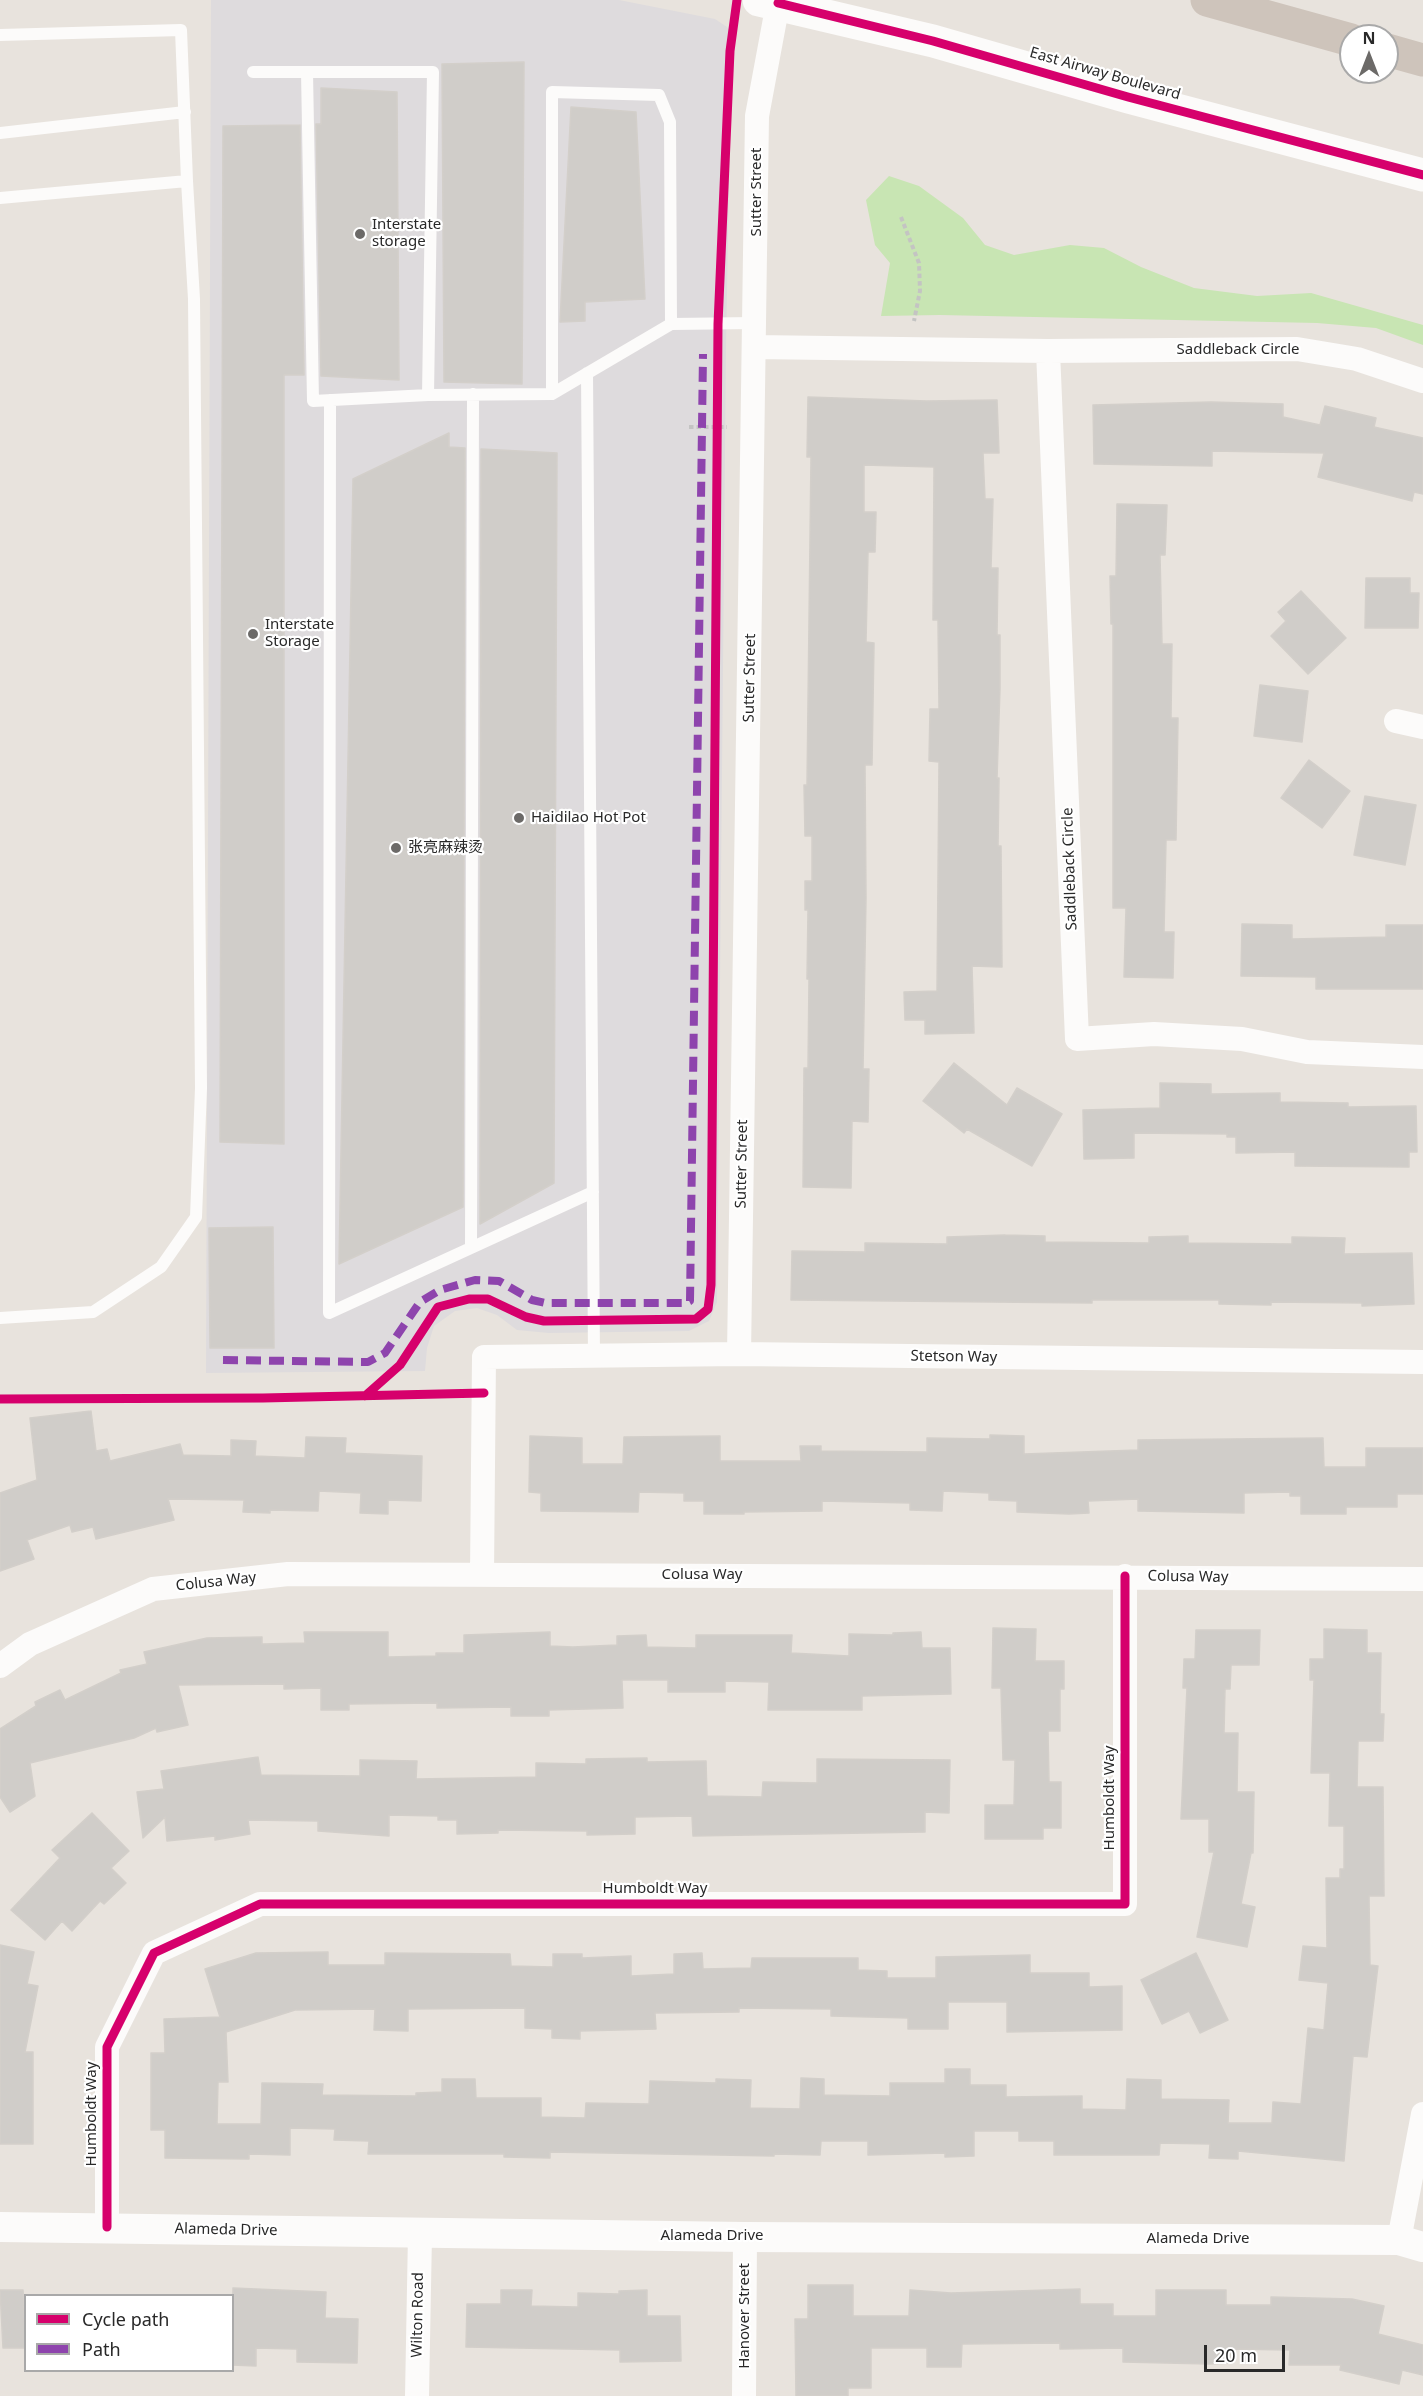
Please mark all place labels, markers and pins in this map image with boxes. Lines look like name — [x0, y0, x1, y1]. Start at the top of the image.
place label: Interstate storage — [372, 216, 441, 251]
marker: Interstate storage — [353, 227, 367, 241]
place label: Interstate Storage — [265, 616, 334, 651]
marker: Interstate Storage — [246, 627, 260, 641]
place label: Haidilao Hot Pot — [531, 809, 646, 827]
marker: Haidilao Hot Pot — [512, 811, 526, 825]
place label: 张亮麻辣烫 — [408, 839, 483, 857]
marker: 张亮麻辣烫 — [389, 841, 403, 855]

